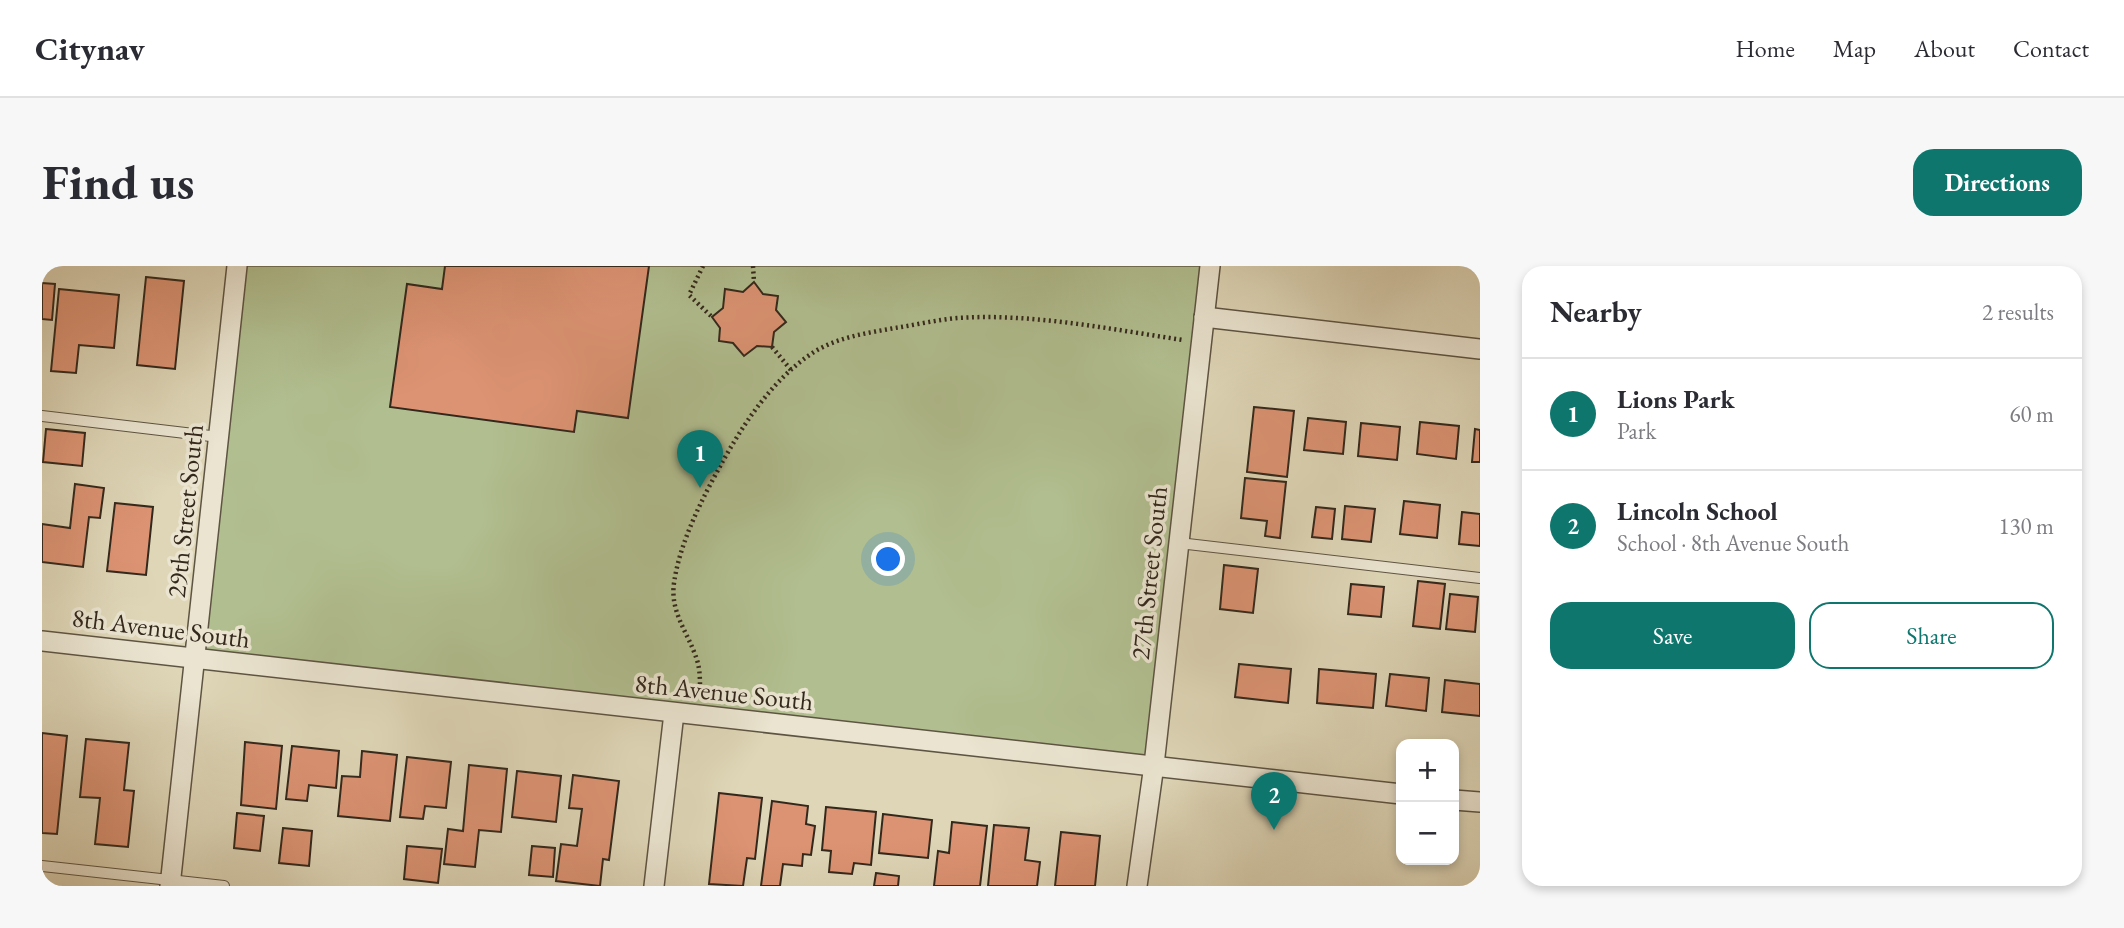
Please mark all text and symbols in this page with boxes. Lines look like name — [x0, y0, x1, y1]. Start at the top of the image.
text: Citynav — [35, 27, 145, 70]
text: Home — [1735, 33, 1795, 64]
text: Map — [1833, 33, 1876, 64]
text: About — [1914, 33, 1975, 64]
text: Contact — [2013, 33, 2089, 64]
button: Directions — [1913, 149, 2082, 216]
text: Find us — [42, 150, 194, 214]
text: Nearby — [1550, 292, 1642, 331]
text: 2 results — [1982, 297, 2054, 327]
text: Lions Park — [1617, 382, 1735, 416]
text: 1 — [1567, 399, 1579, 429]
text: 60 m — [2009, 399, 2054, 429]
text: Park — [1617, 416, 1656, 446]
street label: 29th Street South — [159, 423, 211, 599]
pin: 1 — [677, 430, 723, 488]
street label: 27th Street South — [1123, 485, 1175, 661]
text: Lincoln School — [1617, 494, 1778, 528]
text: 2 — [1567, 511, 1579, 541]
text: 130 m — [1998, 511, 2054, 541]
text: School · 8th Avenue South — [1617, 528, 1849, 558]
your location — [871, 542, 905, 576]
street label: 8th Avenue South — [70, 600, 252, 656]
button: Save — [1550, 602, 1795, 669]
button: Share — [1809, 602, 2054, 669]
street label: 8th Avenue South — [633, 666, 815, 718]
map controls — [1396, 739, 1459, 865]
button: + — [1396, 739, 1459, 802]
pin: 2 — [1251, 772, 1297, 830]
button: − — [1396, 802, 1459, 865]

